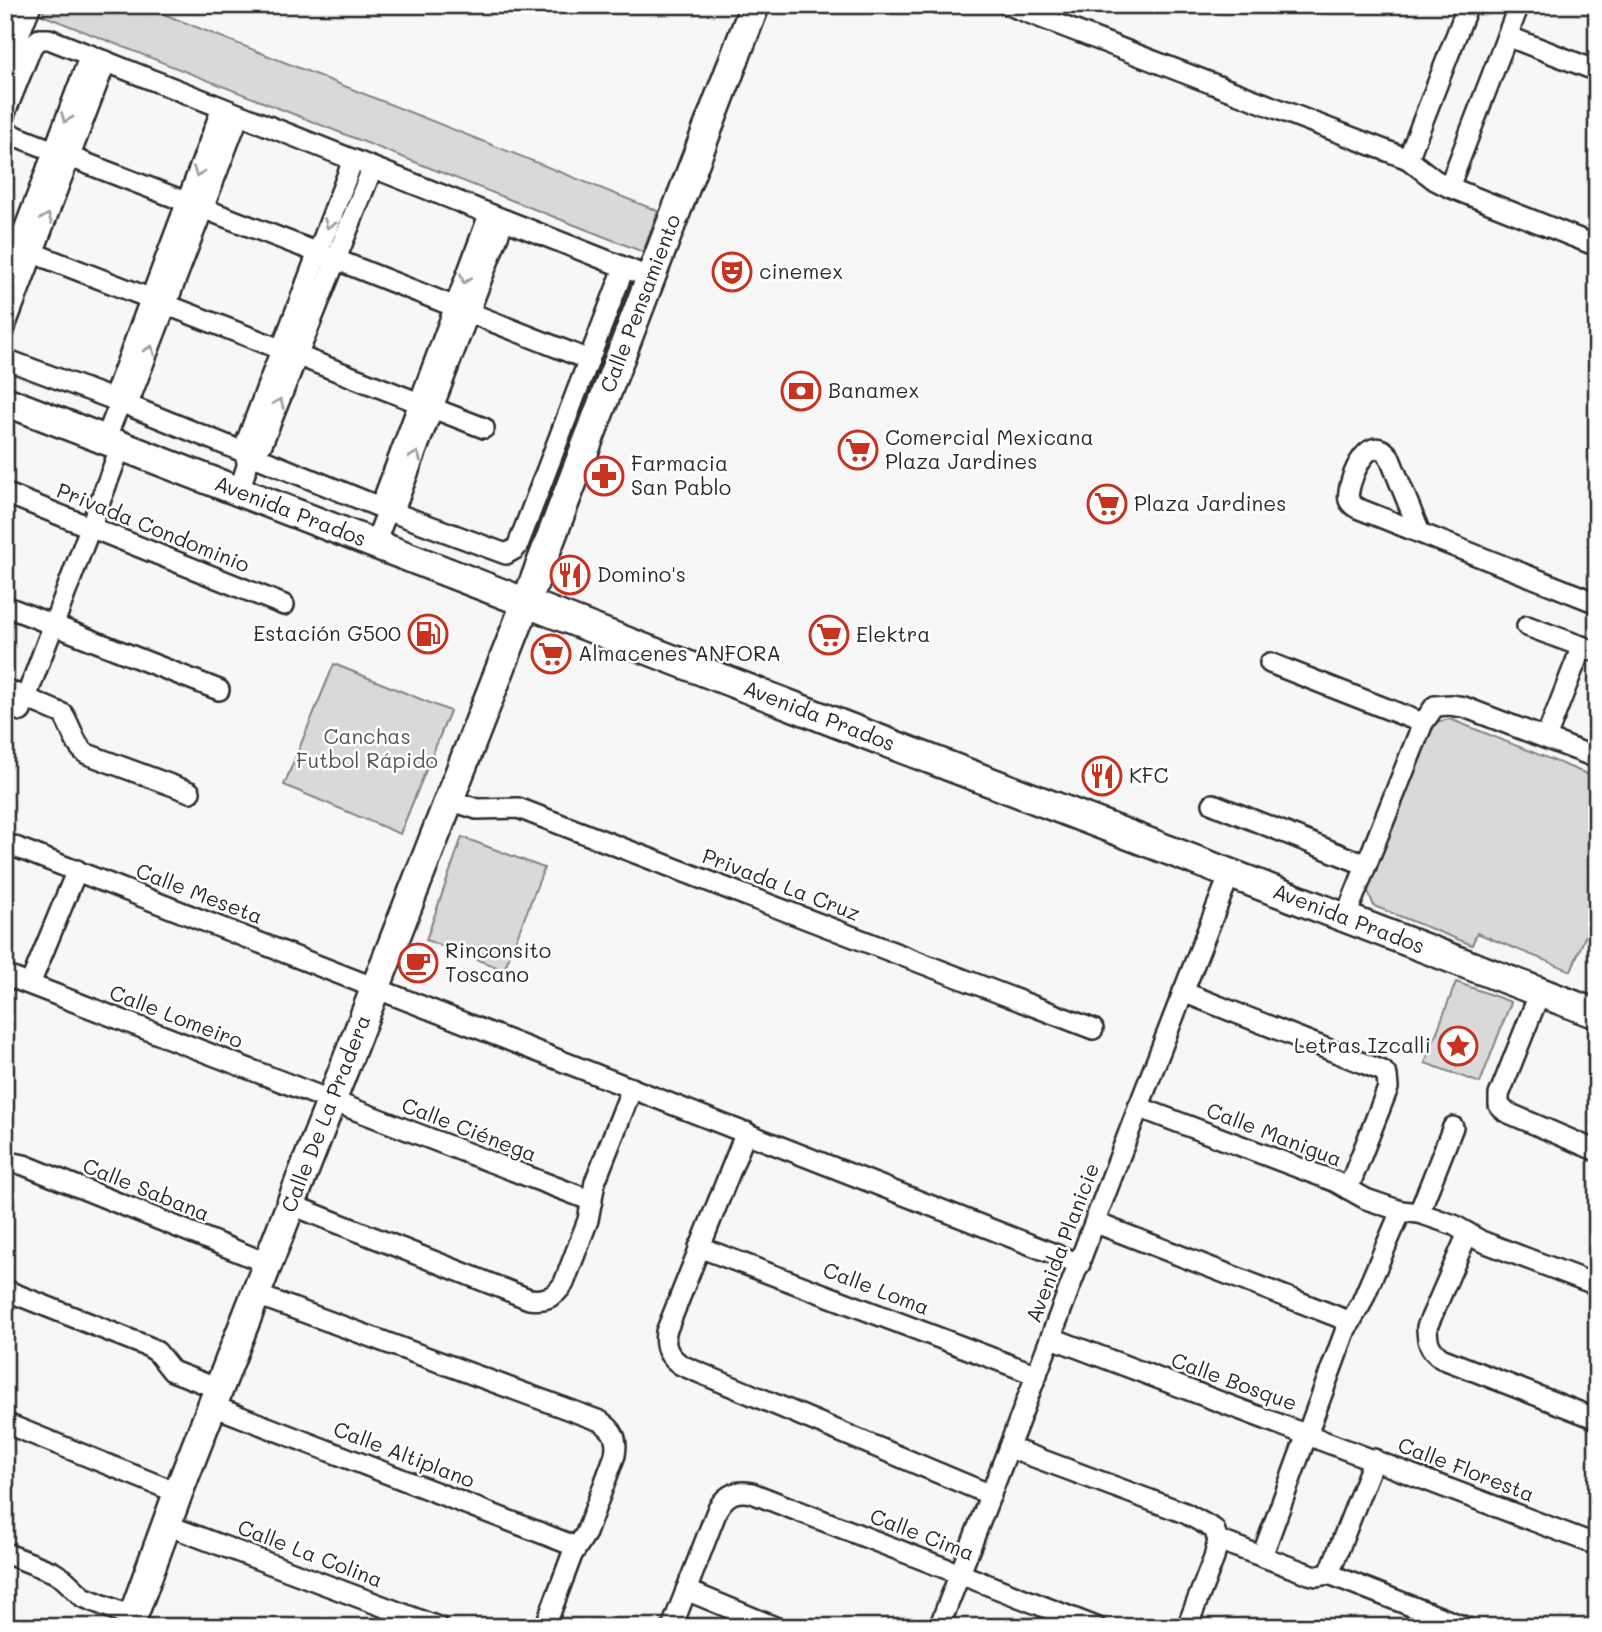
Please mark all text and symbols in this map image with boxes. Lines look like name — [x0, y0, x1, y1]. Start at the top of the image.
one-way arrow — [60, 112, 74, 124]
one-way arrow — [193, 165, 207, 177]
street label: Calle Pensamiento — [593, 210, 686, 396]
one-way arrow — [39, 212, 53, 224]
one-way arrow — [323, 218, 337, 230]
theatre icon: cinemex — [711, 251, 753, 293]
place label: cinemex — [759, 257, 843, 284]
one-way arrow — [460, 272, 474, 284]
one-way arrow — [142, 344, 156, 357]
bank icon: Banamex — [780, 370, 822, 412]
place label: Banamex — [828, 376, 919, 403]
one-way arrow — [271, 398, 285, 410]
place label: Comercial Mexicana Plaza Jardines — [885, 423, 1094, 474]
supermarket icon: Comercial Mexicana Plaza Jardines — [837, 429, 879, 471]
place label: Farmacia San Pablo — [631, 449, 731, 500]
one-way arrow — [407, 450, 421, 462]
pharmacy icon: Farmacia San Pablo — [583, 455, 625, 497]
street label: Avenida Prados — [211, 469, 371, 552]
street label: Privada Condominio — [53, 476, 254, 578]
supermarket icon: Plaza Jardines — [1086, 483, 1128, 525]
place label: Plaza Jardines — [1134, 489, 1286, 516]
restaurant icon: Domino's — [549, 554, 591, 596]
place label: Domino's — [597, 560, 686, 587]
fuel station icon: Estación G500 — [407, 613, 449, 655]
supermarket icon: Elektra — [808, 614, 850, 656]
place label: Estación G500 — [253, 619, 401, 646]
place label: Elektra — [856, 620, 930, 647]
supermarket icon: Almacenes ANFORA — [530, 633, 572, 675]
place label: Almacenes ANFORA — [578, 639, 781, 666]
street label: Avenida Prados — [740, 673, 899, 756]
park label: Canchas Futbol Rápido — [296, 722, 438, 773]
restaurant icon: KFC — [1081, 755, 1123, 797]
place label: KFC — [1129, 761, 1168, 788]
street label: Privada La Cruz — [699, 841, 864, 926]
street label: Calle Meseta — [132, 856, 267, 929]
street label: Avenida Prados — [1269, 876, 1429, 959]
place label: Rinconsito Toscano — [445, 936, 551, 987]
cafe icon: Rinconsito Toscano — [397, 942, 439, 984]
street label: Calle Lomeiro — [106, 978, 247, 1053]
street label: Calle De La Pradera — [274, 1010, 376, 1216]
place icon: Letras Izcalli — [1437, 1025, 1479, 1067]
place label: Letras Izcalli — [1294, 1031, 1431, 1058]
street label: Calle Ciénega — [398, 1090, 541, 1167]
street label: Calle Manigua — [1203, 1095, 1346, 1172]
street label: Calle Sabana — [79, 1151, 214, 1226]
street label: Avenida Planicie — [1019, 1159, 1104, 1326]
street label: Calle Loma — [820, 1255, 934, 1320]
street label: Calle Bosque — [1168, 1345, 1301, 1416]
street label: Calle Altiplano — [330, 1414, 479, 1493]
street label: Calle Floresta — [1395, 1430, 1539, 1507]
street label: Calle Cima — [867, 1501, 979, 1566]
street label: Calle La Colina — [234, 1513, 387, 1593]

